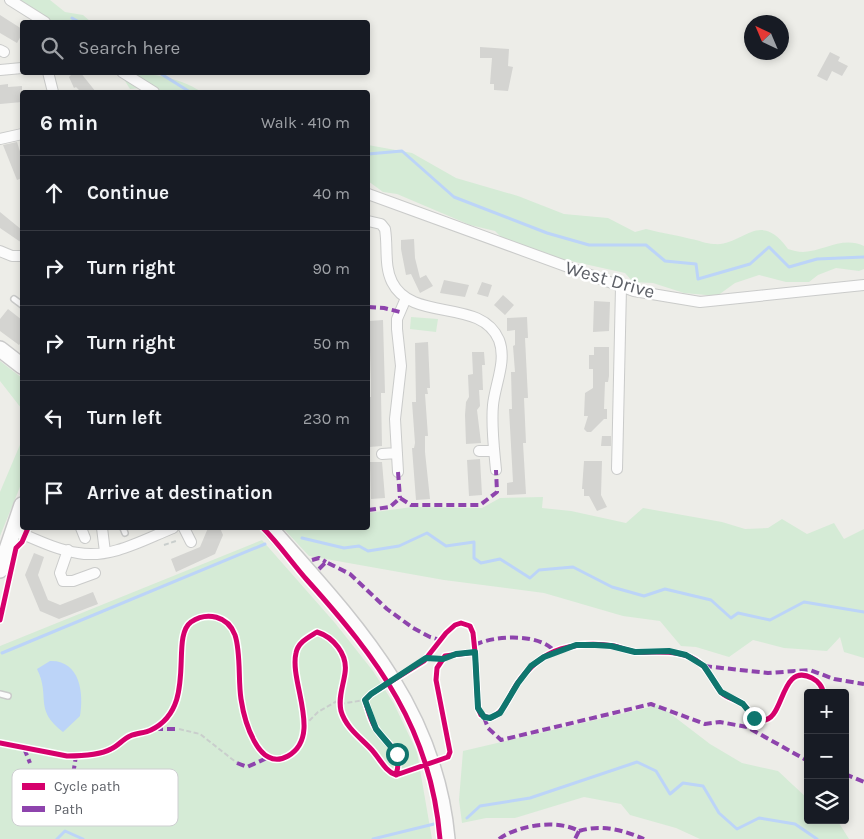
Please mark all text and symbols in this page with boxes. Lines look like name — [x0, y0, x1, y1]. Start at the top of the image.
north arrow — [744, 15, 789, 60]
search box — [20, 20, 370, 75]
icon: search — [38, 34, 66, 62]
text: Search here — [78, 37, 180, 59]
text: 6 min — [40, 111, 98, 135]
text: Walk · 410 m — [261, 113, 350, 132]
icon: ahead — [40, 179, 68, 207]
text: Continue — [87, 182, 169, 204]
text: 40 m — [313, 184, 350, 203]
icon: right — [40, 254, 68, 282]
text: Turn right — [87, 257, 176, 279]
street label: West Drive — [563, 257, 657, 303]
text: 90 m — [312, 259, 350, 278]
icon: right — [40, 329, 68, 357]
text: Turn right — [87, 332, 176, 354]
text: 50 m — [313, 334, 350, 353]
icon: left — [40, 404, 68, 432]
text: Turn left — [87, 407, 162, 429]
text: 230 m — [303, 409, 350, 428]
icon: arrive — [40, 479, 68, 507]
text: Arrive at destination — [87, 482, 273, 504]
map controls — [804, 689, 849, 824]
button: + — [804, 689, 849, 734]
route end — [743, 707, 766, 730]
button: − — [804, 734, 849, 779]
route start — [386, 743, 409, 766]
legend — [12, 769, 178, 826]
text: Cycle path — [54, 778, 120, 795]
button: layers — [804, 779, 849, 824]
text: Path — [54, 801, 83, 818]

